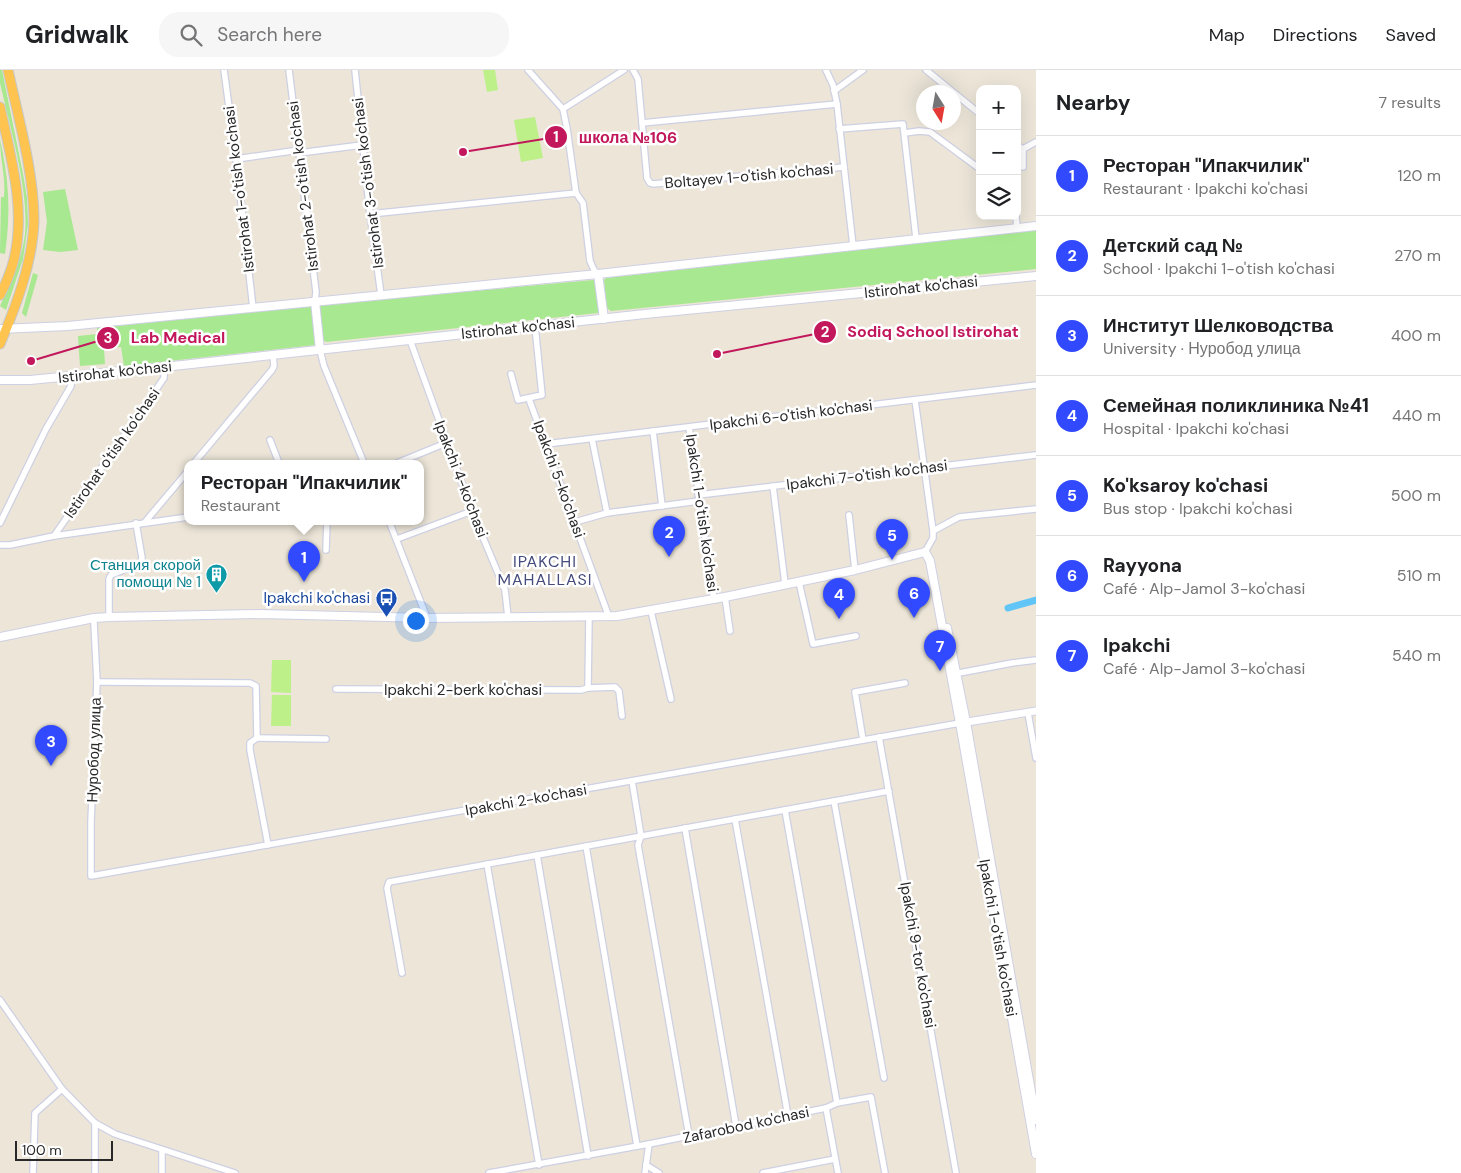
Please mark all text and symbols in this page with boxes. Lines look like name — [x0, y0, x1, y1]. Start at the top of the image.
search box — [159, 12, 509, 57]
text: Gridwalk — [25, 19, 129, 50]
icon: search — [177, 21, 205, 49]
text: Search here — [217, 22, 322, 47]
text: Map — [1209, 23, 1245, 47]
text: Directions — [1273, 23, 1358, 47]
text: Saved — [1386, 23, 1436, 47]
north arrow — [916, 85, 961, 130]
map controls — [976, 85, 1021, 220]
button: + — [976, 85, 1021, 130]
text: Nearby — [1056, 89, 1130, 117]
text: 7 results — [1378, 92, 1441, 113]
street label: Istirohat 3-o'tish ko'chasi — [348, 97, 388, 269]
street label: Istirohat 2-o'tish ko'chasi — [283, 100, 323, 272]
street label: Istirohat 1-o'tish ko'chasi — [219, 105, 259, 273]
callout: школа №106 — [544, 122, 687, 153]
text: 1 — [553, 127, 559, 147]
text: школа №106 — [579, 127, 677, 148]
button: − — [976, 130, 1021, 175]
text: Ресторан "Ипакчилик" — [1103, 153, 1310, 178]
street label: Boltayev 1-o'tish ko'chasi — [664, 159, 834, 193]
text: 1 — [1069, 165, 1075, 186]
text: 120 m — [1397, 165, 1441, 186]
button: layers — [976, 175, 1021, 220]
text: Restaurant · Ipakchi ko'chasi — [1103, 178, 1308, 199]
text: Детский сад № — [1103, 233, 1243, 258]
text: 2 — [1067, 245, 1077, 266]
text: 270 m — [1394, 245, 1441, 266]
text: School · Ipakchi 1-o'tish ko'chasi — [1103, 258, 1335, 279]
street label: Istirohat ko'chasi — [863, 271, 979, 303]
street label: Istirohat ko'chasi — [460, 312, 576, 344]
text: Институт Шелководства — [1103, 313, 1333, 338]
callout: Sodiq School Istirohat — [813, 316, 1029, 347]
text: Sodiq School Istirohat — [847, 321, 1019, 342]
callout: Lab Medical — [95, 322, 235, 353]
text: 2 — [821, 322, 830, 342]
text: 3 — [1067, 325, 1077, 346]
text: 400 m — [1391, 325, 1441, 346]
text: Lab Medical — [131, 327, 225, 348]
text: 3 — [103, 328, 113, 348]
text: University · Нуробод улица — [1103, 338, 1301, 359]
street label: Istirohat ko'chasi — [57, 356, 173, 388]
street label: Istirohat o'tish ko'chasi — [59, 384, 165, 522]
text: Семейная поликлиника №41 — [1103, 393, 1369, 418]
street label: Ipakchi 6-o'tish ko'chasi — [708, 395, 874, 435]
text: 4 — [1067, 405, 1077, 426]
text: 440 m — [1392, 405, 1441, 426]
street label: Ipakchi 5-ko'chasi — [528, 417, 590, 541]
street label: Ipakchi 4-ko'chasi — [430, 418, 492, 540]
text: Hospital · Ipakchi ko'chasi — [1103, 418, 1289, 439]
street label: Ipakchi 1-o'tish ko'chasi — [681, 433, 723, 593]
street label: Ipakchi 7-o'tish ko'chasi — [785, 455, 949, 495]
popup — [184, 460, 424, 525]
text: Ресторан "Ипакчилик" — [201, 470, 407, 495]
text: Ko'ksaroy ko'chasi — [1103, 473, 1268, 498]
text: 5 — [1067, 485, 1077, 506]
text: 500 m — [1391, 485, 1441, 506]
text: Restaurant — [201, 495, 281, 516]
text: Bus stop · Ipakchi ko'chasi — [1103, 498, 1293, 519]
pin: 2 — [653, 516, 685, 557]
pin: 5 — [876, 519, 908, 560]
pin: 1 — [288, 541, 320, 582]
district label: IPAKCHI MAHALLASI — [497, 551, 593, 590]
text: Rayyona — [1103, 553, 1182, 578]
place label: Станция скорой помощи № 1 — [90, 555, 201, 592]
building icon: Станция скорой помощи № 1 — [205, 562, 229, 593]
text: 6 — [1067, 565, 1077, 586]
text: 510 m — [1397, 565, 1441, 586]
pin: 6 — [898, 577, 930, 618]
pin: 4 — [823, 578, 855, 619]
text: Café · Alp-Jamol 3-ko'chasi — [1103, 578, 1305, 599]
bus stop icon: Ipakchi ko'chasi — [374, 586, 398, 617]
place label: Ipakchi ko'chasi — [264, 588, 370, 608]
your location — [403, 608, 429, 634]
pin: 7 — [924, 630, 956, 671]
text: Ipakchi — [1103, 633, 1170, 658]
text: 7 — [1068, 645, 1076, 666]
text: 540 m — [1392, 645, 1441, 666]
text: Café · Alp-Jamol 3-ko'chasi — [1103, 658, 1305, 679]
street label: Ipakchi 2-berk ko'chasi — [384, 680, 542, 700]
street label: Нуробод улица — [82, 696, 106, 803]
pin: 3 — [35, 725, 67, 766]
street label: Ipakchi 2-ko'chasi — [464, 779, 588, 821]
street label: Ipakchi 1-o'tish ko'chasi — [974, 858, 1022, 1018]
street label: Ipakchi 9-tor ko'chasi — [895, 880, 941, 1030]
street label: Zafarobod ko'chasi — [681, 1102, 811, 1148]
scale bar — [15, 1138, 112, 1161]
text: 100 m — [22, 1141, 62, 1159]

